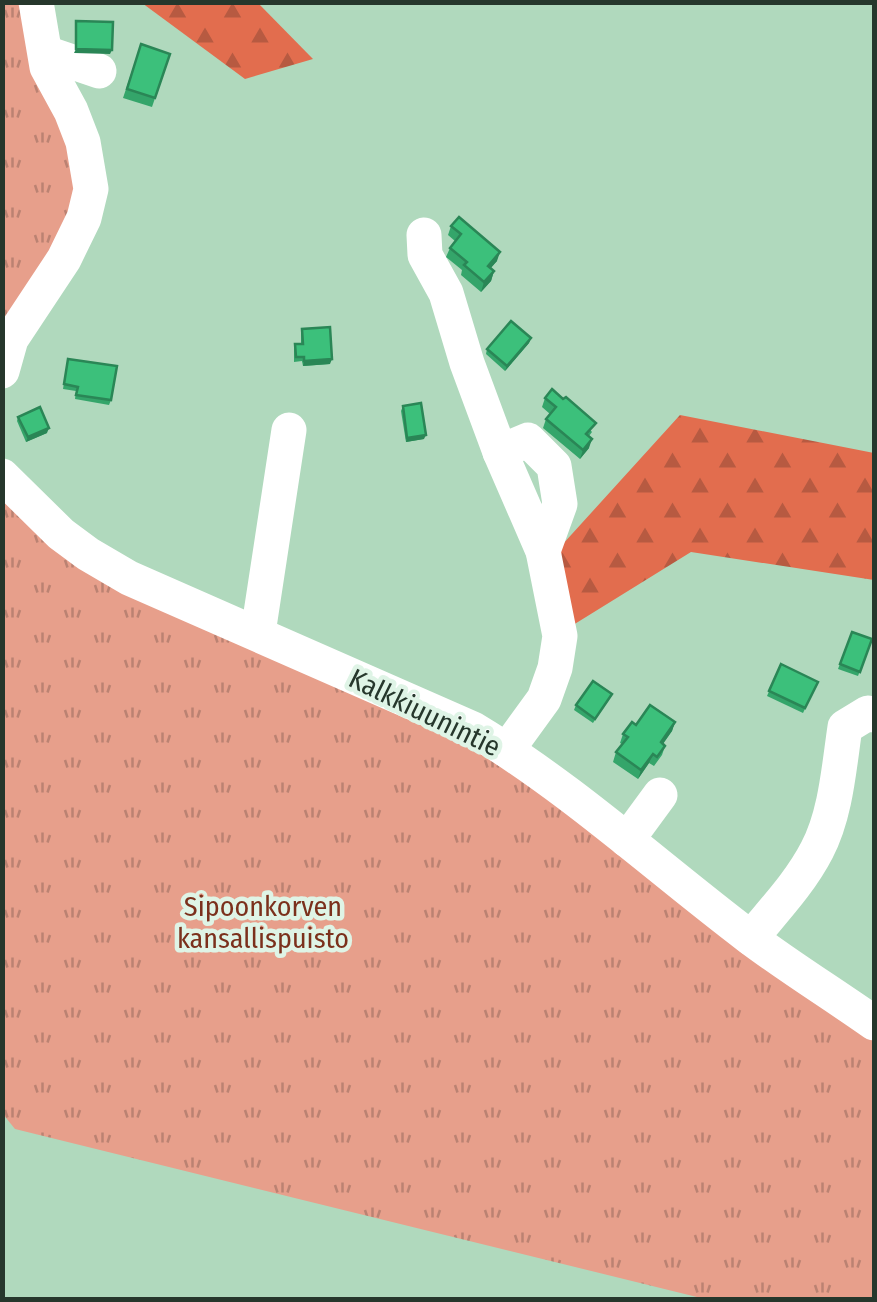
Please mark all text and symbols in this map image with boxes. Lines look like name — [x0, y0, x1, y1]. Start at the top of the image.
street label: Kalkkiuunintie — [344, 662, 506, 763]
park label: Sipoonkorven kansallispuisto — [177, 890, 349, 955]

